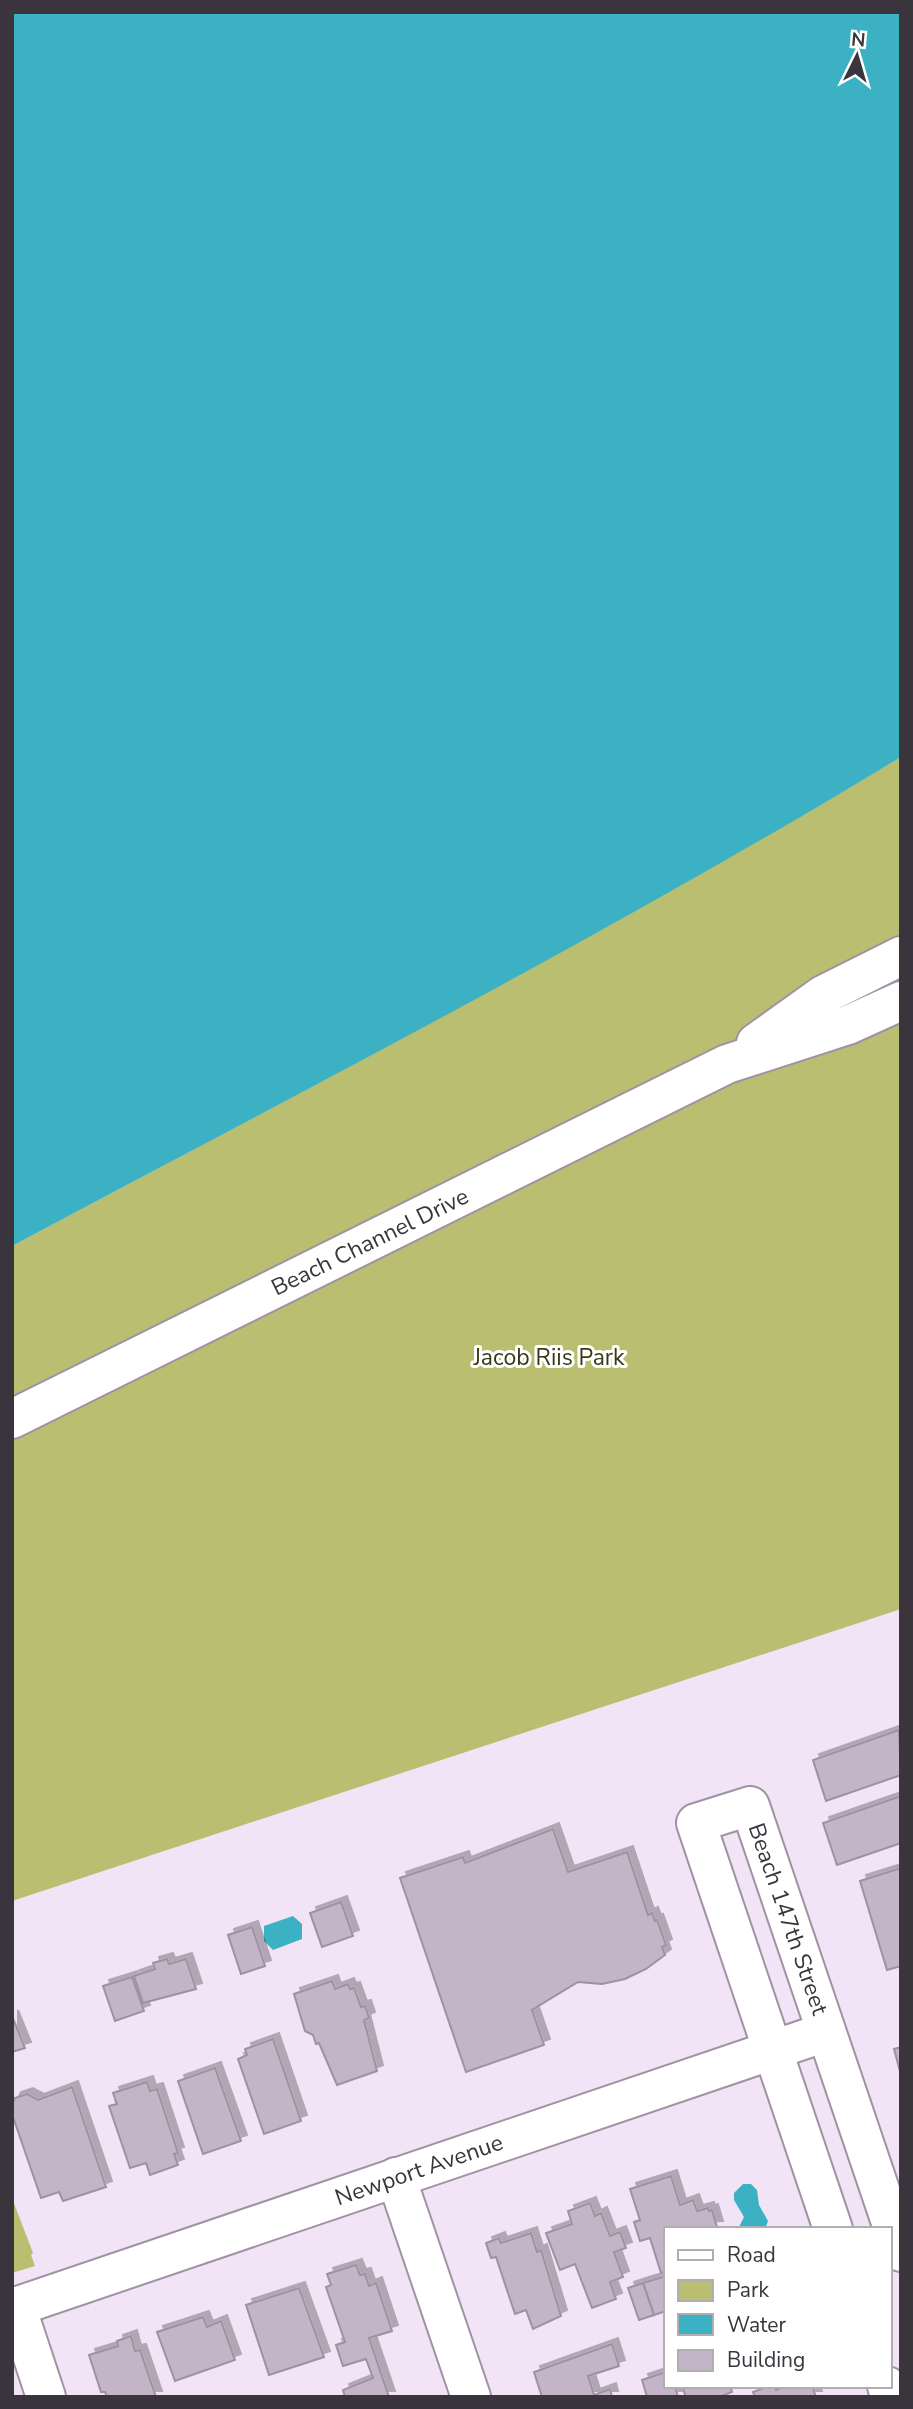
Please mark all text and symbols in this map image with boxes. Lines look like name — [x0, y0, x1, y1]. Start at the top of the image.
north arrow — [822, 21, 892, 91]
text: N — [850, 26, 867, 54]
street label: Beach Channel Drive — [266, 1181, 474, 1303]
park label: Jacob Riis Park — [472, 1342, 625, 1373]
street label: Beach 147th Street — [741, 1819, 836, 2020]
street label: Newport Avenue — [331, 2127, 507, 2213]
legend — [664, 2227, 892, 2388]
text: Road — [727, 2241, 776, 2269]
text: Park — [727, 2276, 769, 2304]
text: Water — [727, 2311, 786, 2339]
text: Building — [727, 2346, 805, 2374]

